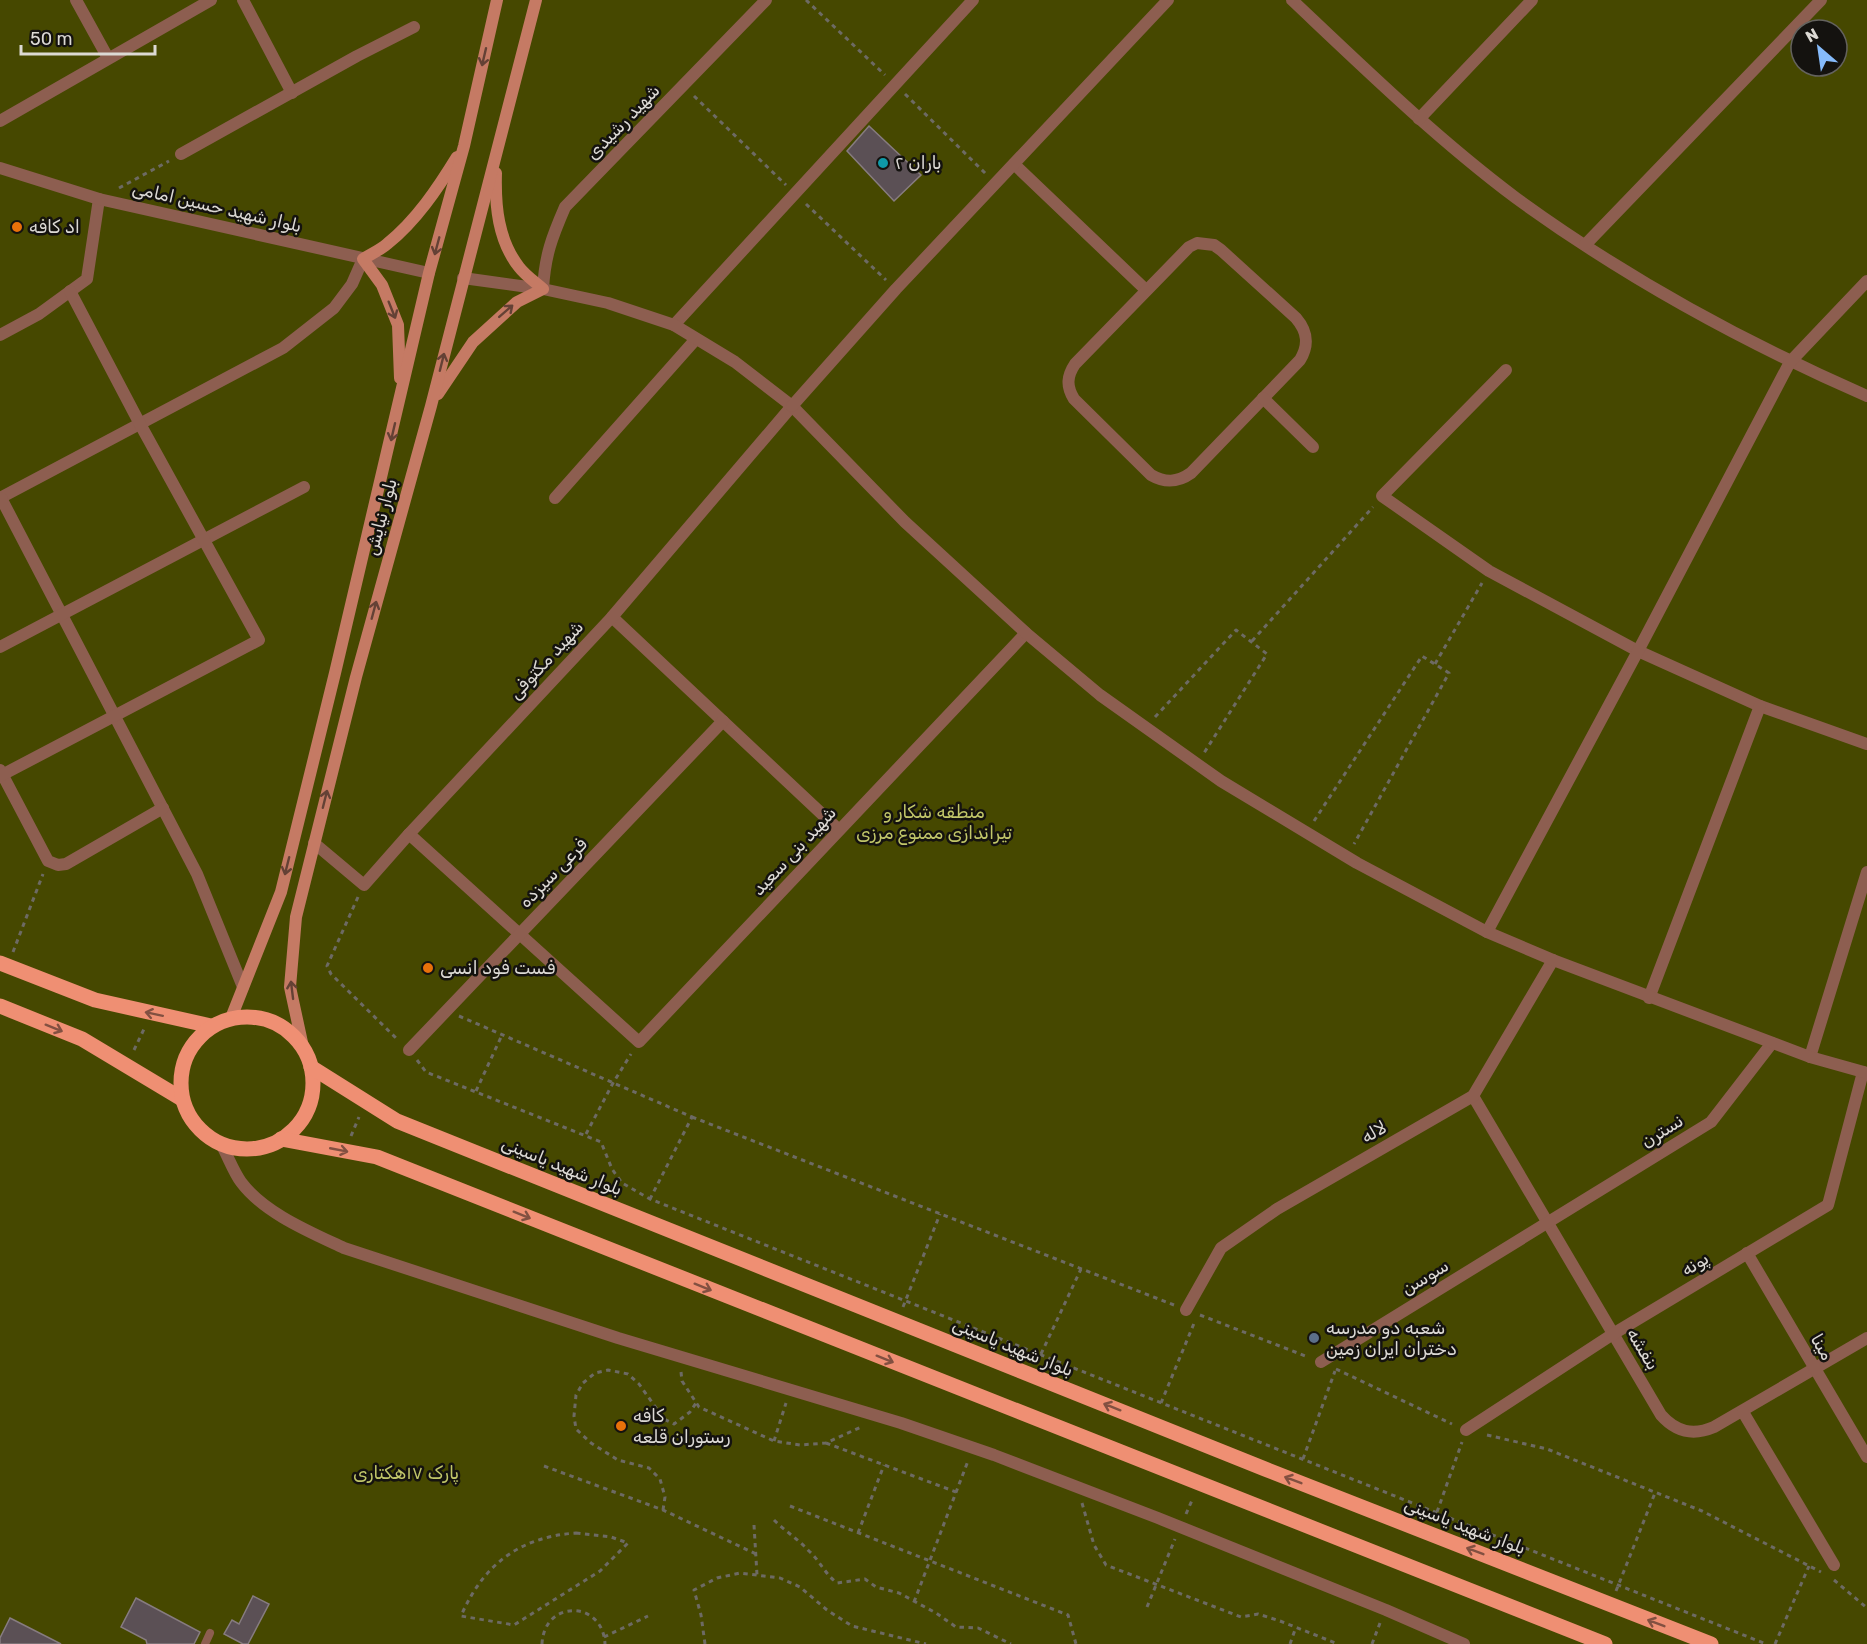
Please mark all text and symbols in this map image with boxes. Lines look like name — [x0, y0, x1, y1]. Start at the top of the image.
scale bar — [21, 18, 154, 56]
north arrow — [1789, 18, 1849, 78]
text: N — [1802, 24, 1822, 46]
text: 50 m — [30, 28, 73, 50]
one-way arrow — [478, 47, 490, 66]
street label: شهید رشیدی — [581, 80, 665, 164]
place label: باران ۲ — [895, 152, 942, 174]
marker: باران ۲ — [876, 156, 890, 170]
street label: بلوار شهید حسین امامی — [130, 177, 304, 237]
place label: اد کافه — [29, 216, 80, 238]
marker: اد کافه — [10, 220, 24, 234]
one-way arrow — [430, 236, 442, 255]
one-way arrow — [387, 300, 398, 318]
one-way arrow — [498, 304, 513, 318]
one-way arrow — [437, 352, 448, 371]
one-way arrow — [386, 422, 398, 441]
street label: بلوار نیایش — [360, 476, 402, 558]
one-way arrow — [369, 601, 381, 620]
street label: شهید مکتوفی — [504, 616, 588, 704]
one-way arrow — [320, 790, 331, 809]
park label: منطقه شکار و تیراندازی ممنوع مرزی — [856, 801, 1012, 845]
street label: شهید بنی سعید — [747, 802, 841, 900]
street label: فرعی سیزده — [514, 833, 592, 913]
one-way arrow — [281, 857, 292, 876]
place label: فست فود انسی — [440, 957, 555, 979]
marker: فست فود انسی — [421, 961, 435, 975]
one-way arrow — [286, 981, 297, 1001]
one-way arrow — [145, 1007, 164, 1019]
one-way arrow — [45, 1023, 63, 1034]
street label: نسترن — [1637, 1110, 1687, 1152]
street label: لاله — [1357, 1116, 1391, 1148]
street label: بلوار شهید یاسینی — [498, 1132, 626, 1200]
one-way arrow — [329, 1145, 348, 1156]
one-way arrow — [512, 1210, 531, 1221]
street label: پونه — [1677, 1247, 1713, 1282]
street label: سوسن — [1397, 1254, 1453, 1300]
one-way arrow — [694, 1282, 712, 1293]
street label: بلوار شهید یاسینی — [949, 1313, 1077, 1381]
place label: شعبه دو مدرسه دختران ایران زمین — [1326, 1317, 1457, 1360]
street label: بنفشه — [1622, 1324, 1664, 1374]
street label: مینا — [1806, 1330, 1838, 1364]
marker: شعبه دو مدرسه دختران ایران زمین — [1307, 1331, 1321, 1345]
one-way arrow — [875, 1354, 894, 1365]
one-way arrow — [1103, 1401, 1122, 1412]
place label: کافه رستوران قلعه — [633, 1405, 731, 1448]
marker: کافه رستوران قلعه — [614, 1419, 628, 1433]
park label: پارک ۱۷هکتاری — [353, 1462, 459, 1485]
one-way arrow — [1284, 1474, 1303, 1485]
street label: بلوار شهید یاسینی — [1401, 1493, 1529, 1559]
one-way arrow — [1466, 1545, 1484, 1556]
one-way arrow — [1647, 1616, 1666, 1627]

